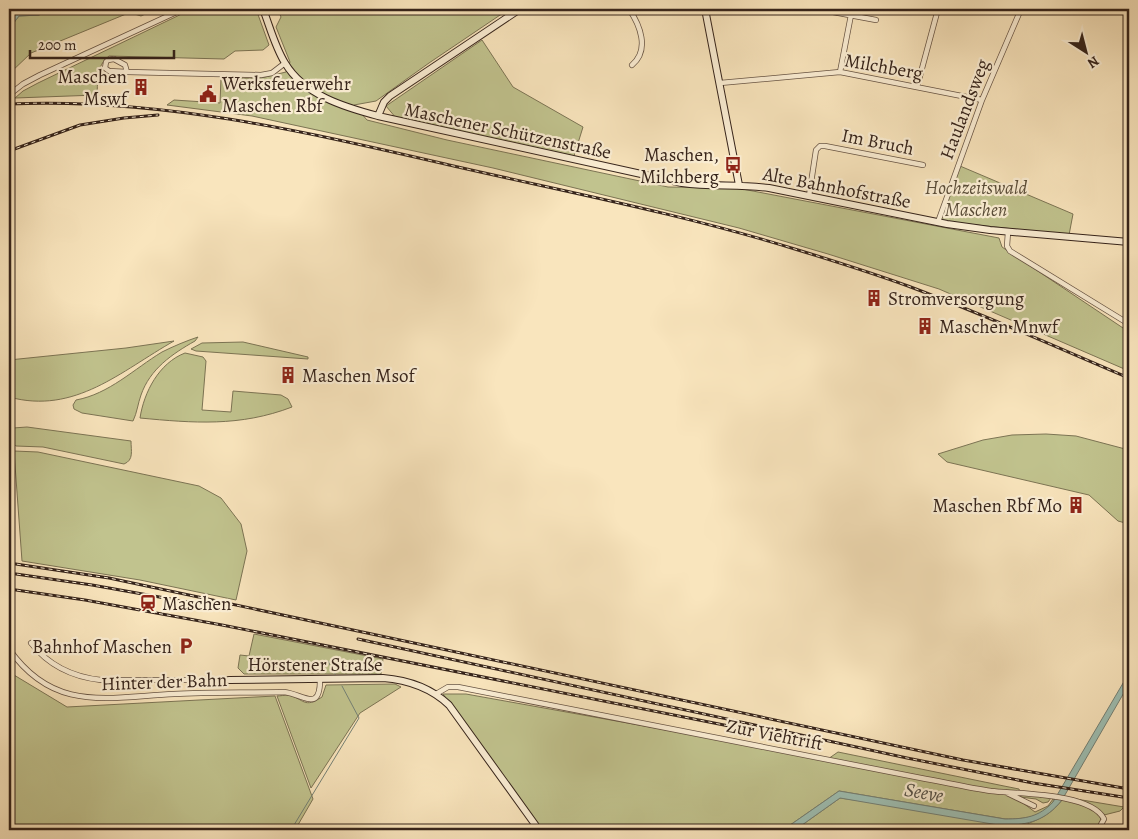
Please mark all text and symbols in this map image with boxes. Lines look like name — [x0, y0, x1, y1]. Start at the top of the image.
scale bar — [30, 28, 174, 60]
north arrow — [1060, 28, 1110, 78]
text: 200 m — [38, 35, 77, 55]
street label: Milchberg — [843, 47, 925, 87]
text: N — [1084, 51, 1103, 73]
street label: Haulandsweg — [934, 55, 996, 163]
place label: Maschen Mswf — [57, 64, 130, 112]
place label: Werksfeuerwehr Maschen Rbf — [221, 71, 351, 119]
building icon: Maschen Mswf — [131, 77, 151, 97]
public building icon: Werksfeuerwehr Maschen Rbf — [198, 84, 218, 104]
street label: Maschener Schützenstraße — [402, 96, 614, 166]
street label: Im Bruch — [839, 122, 916, 162]
place label: Maschen, Milchberg — [640, 142, 719, 190]
bus stop icon: Maschen, Milchberg — [723, 155, 743, 175]
street label: Alte Bahnhofstraße — [760, 161, 913, 215]
park label: Hochzeitswald Maschen — [925, 175, 1027, 223]
place label: Stromversorgung — [888, 286, 1025, 312]
building icon: Stromversorgung — [864, 288, 884, 308]
place label: Maschen Mnwf — [939, 314, 1061, 340]
building icon: Maschen Mnwf — [915, 316, 935, 336]
place label: Maschen Msof — [302, 363, 417, 389]
building icon: Maschen Msof — [278, 365, 298, 385]
place label: Maschen Rbf Mo — [932, 493, 1062, 519]
building icon: Maschen Rbf Mo — [1066, 495, 1086, 515]
place label: Maschen — [162, 591, 232, 617]
station icon: Maschen — [138, 593, 158, 613]
place label: Bahnhof Maschen — [32, 634, 172, 660]
parking icon: Bahnhof Maschen — [176, 636, 196, 656]
street label: Hörstener Straße — [247, 652, 383, 678]
street label: Hinter der Bahn — [100, 667, 228, 697]
street label: Zur Viehtrift — [724, 713, 825, 757]
water label: Seeve — [902, 776, 946, 809]

